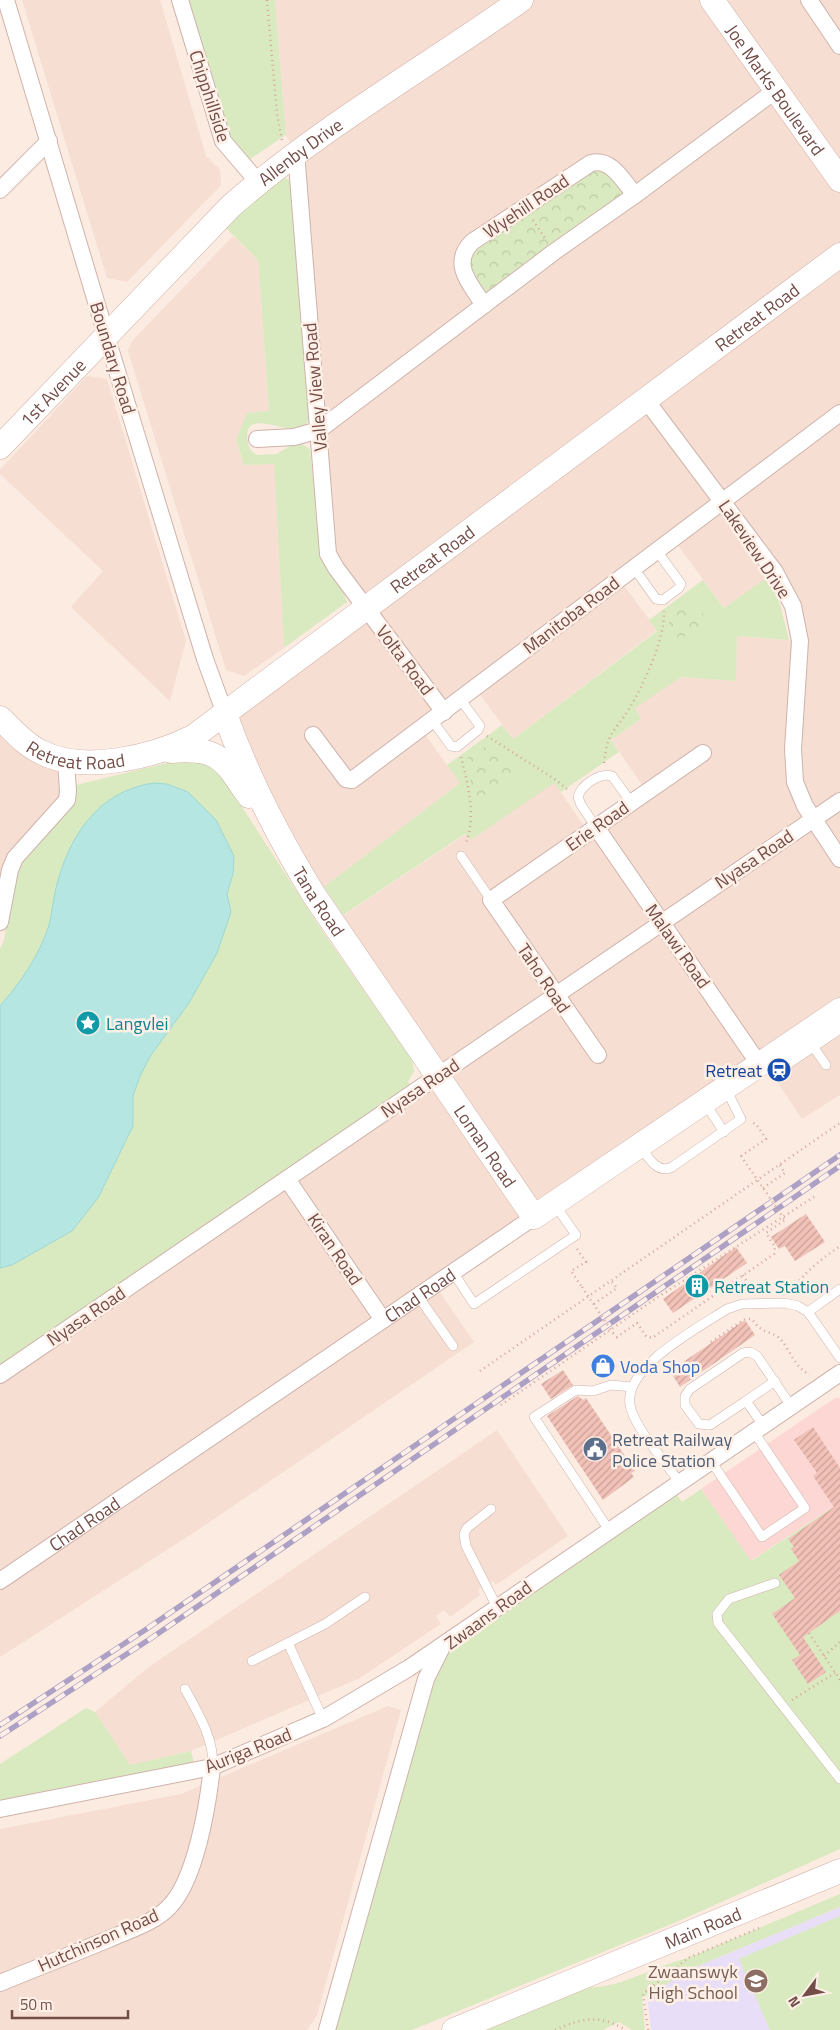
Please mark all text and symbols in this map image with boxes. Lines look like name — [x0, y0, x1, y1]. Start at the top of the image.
street label: Joe Marks Boulevard — [720, 18, 832, 161]
street label: Chipphillside — [182, 47, 238, 145]
street label: Allenby Drive — [252, 111, 348, 192]
street label: Wyehill Road — [478, 167, 574, 245]
street label: Retreat Road — [709, 276, 805, 358]
street label: Boundary Road — [83, 298, 143, 418]
street label: Valley View Road — [296, 322, 334, 452]
street label: 1st Avenue — [13, 352, 92, 432]
street label: Lakeview Drive — [712, 494, 798, 604]
street label: Retreat Road — [384, 518, 480, 600]
street label: Manitoba Road — [517, 570, 625, 660]
street label: Volta Road — [370, 619, 440, 701]
street label: Retreat Road — [21, 733, 127, 776]
street label: Erie Road — [560, 794, 634, 858]
street label: Nyasa Road — [709, 823, 799, 895]
street label: Tana Road — [286, 861, 352, 942]
street label: Malawi Road — [639, 898, 717, 994]
street label: Taho Road — [511, 938, 577, 1018]
place icon: Langvlei — [75, 1010, 101, 1036]
place label: Langvlei — [106, 1010, 168, 1037]
street label: Nyasa Road — [375, 1052, 465, 1124]
place label: Retreat — [705, 1057, 763, 1084]
station icon: Retreat — [766, 1057, 792, 1083]
street label: Loman Road — [448, 1099, 523, 1193]
street label: Kiran Road — [301, 1207, 369, 1291]
street label: Chad Road — [379, 1261, 461, 1329]
building icon: Retreat Station — [684, 1273, 710, 1299]
place label: Retreat Station — [714, 1273, 829, 1300]
street label: Nyasa Road — [41, 1280, 131, 1352]
shop icon: Voda Shop — [590, 1353, 616, 1379]
place label: Voda Shop — [620, 1353, 700, 1380]
place label: Retreat Railway Police Station — [612, 1426, 732, 1474]
public building icon: Retreat Railway Police Station — [582, 1436, 608, 1462]
street label: Chad Road — [43, 1490, 125, 1558]
street label: Zwaans Road — [439, 1574, 537, 1656]
street label: Auriga Road — [200, 1720, 296, 1780]
street label: Main Road — [660, 1900, 745, 1955]
street label: Hutchinson Road — [33, 1901, 163, 1979]
place label: Zwaanswyk High School — [648, 1958, 738, 2006]
school or university icon: Zwaanswyk High School — [743, 1968, 769, 1994]
north arrow — [780, 1970, 830, 2020]
scale bar — [12, 1988, 129, 2020]
text: N — [782, 1992, 805, 2012]
text: 50 m — [20, 1993, 53, 2016]

